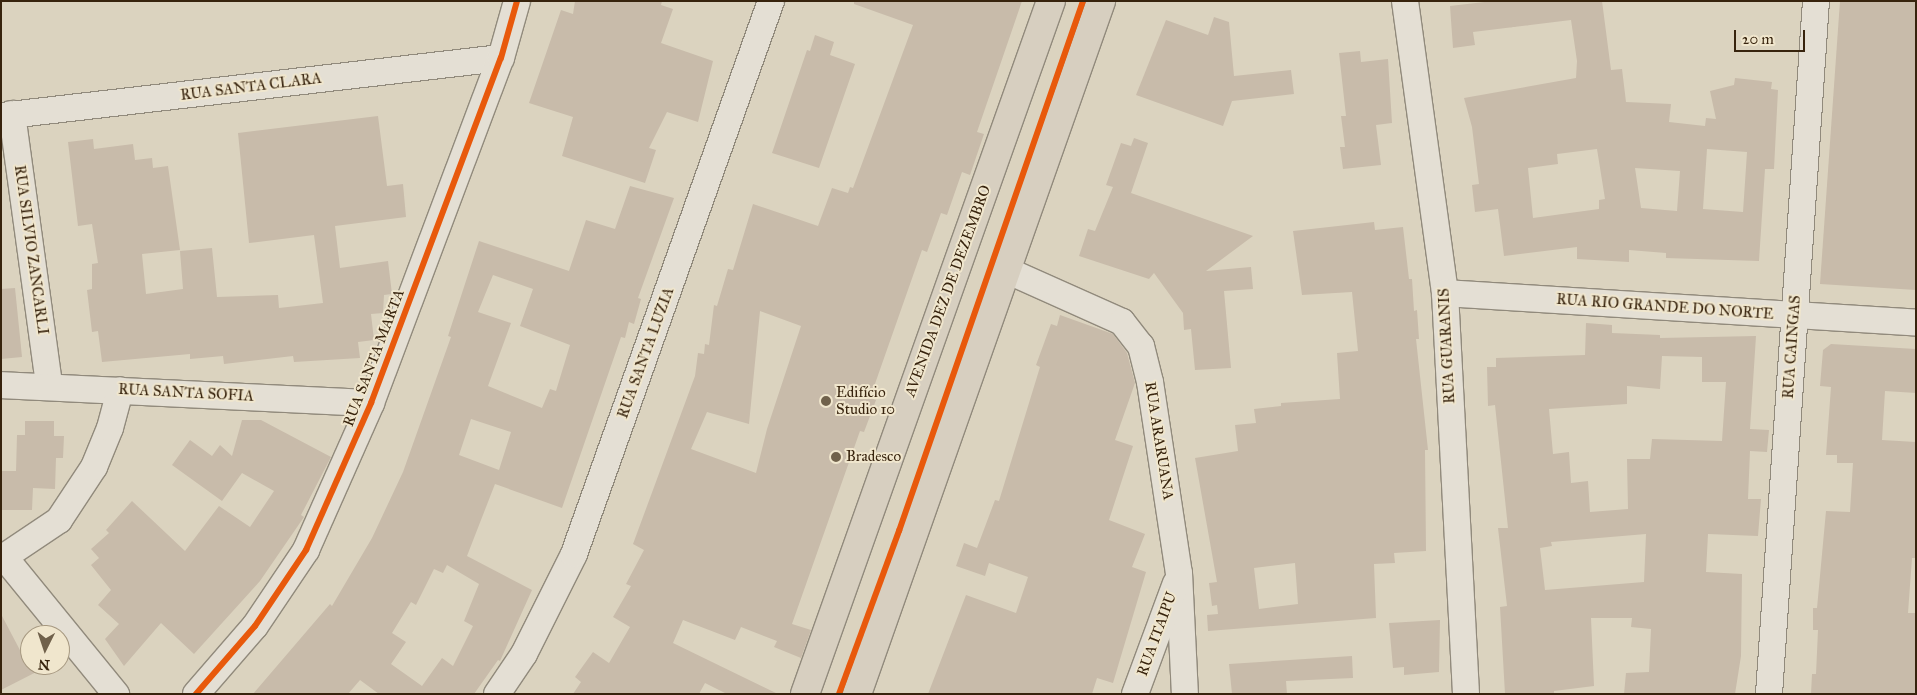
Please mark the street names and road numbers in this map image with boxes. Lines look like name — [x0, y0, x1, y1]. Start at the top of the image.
street label: RUA SANTA CLARA — [179, 69, 323, 105]
street label: RUA SILVIO ZANCARLI — [10, 164, 52, 336]
street label: AVENIDA DEZ DE DEZEMBRO — [901, 183, 995, 399]
street label: RUA SANTA LUZIA — [614, 285, 678, 421]
street label: RUA SANTA MARTA — [340, 287, 408, 429]
street label: RUA GUARANIS — [1435, 288, 1459, 404]
street label: RUA RIO GRANDE DO NORTE — [1556, 290, 1774, 324]
street label: RUA CAINGAS — [1779, 295, 1805, 399]
street label: RUA SANTA SOFIA — [118, 380, 254, 406]
street label: RUA ARARUANA — [1141, 381, 1177, 501]
street label: RUA ITAIPU — [1133, 590, 1181, 678]

